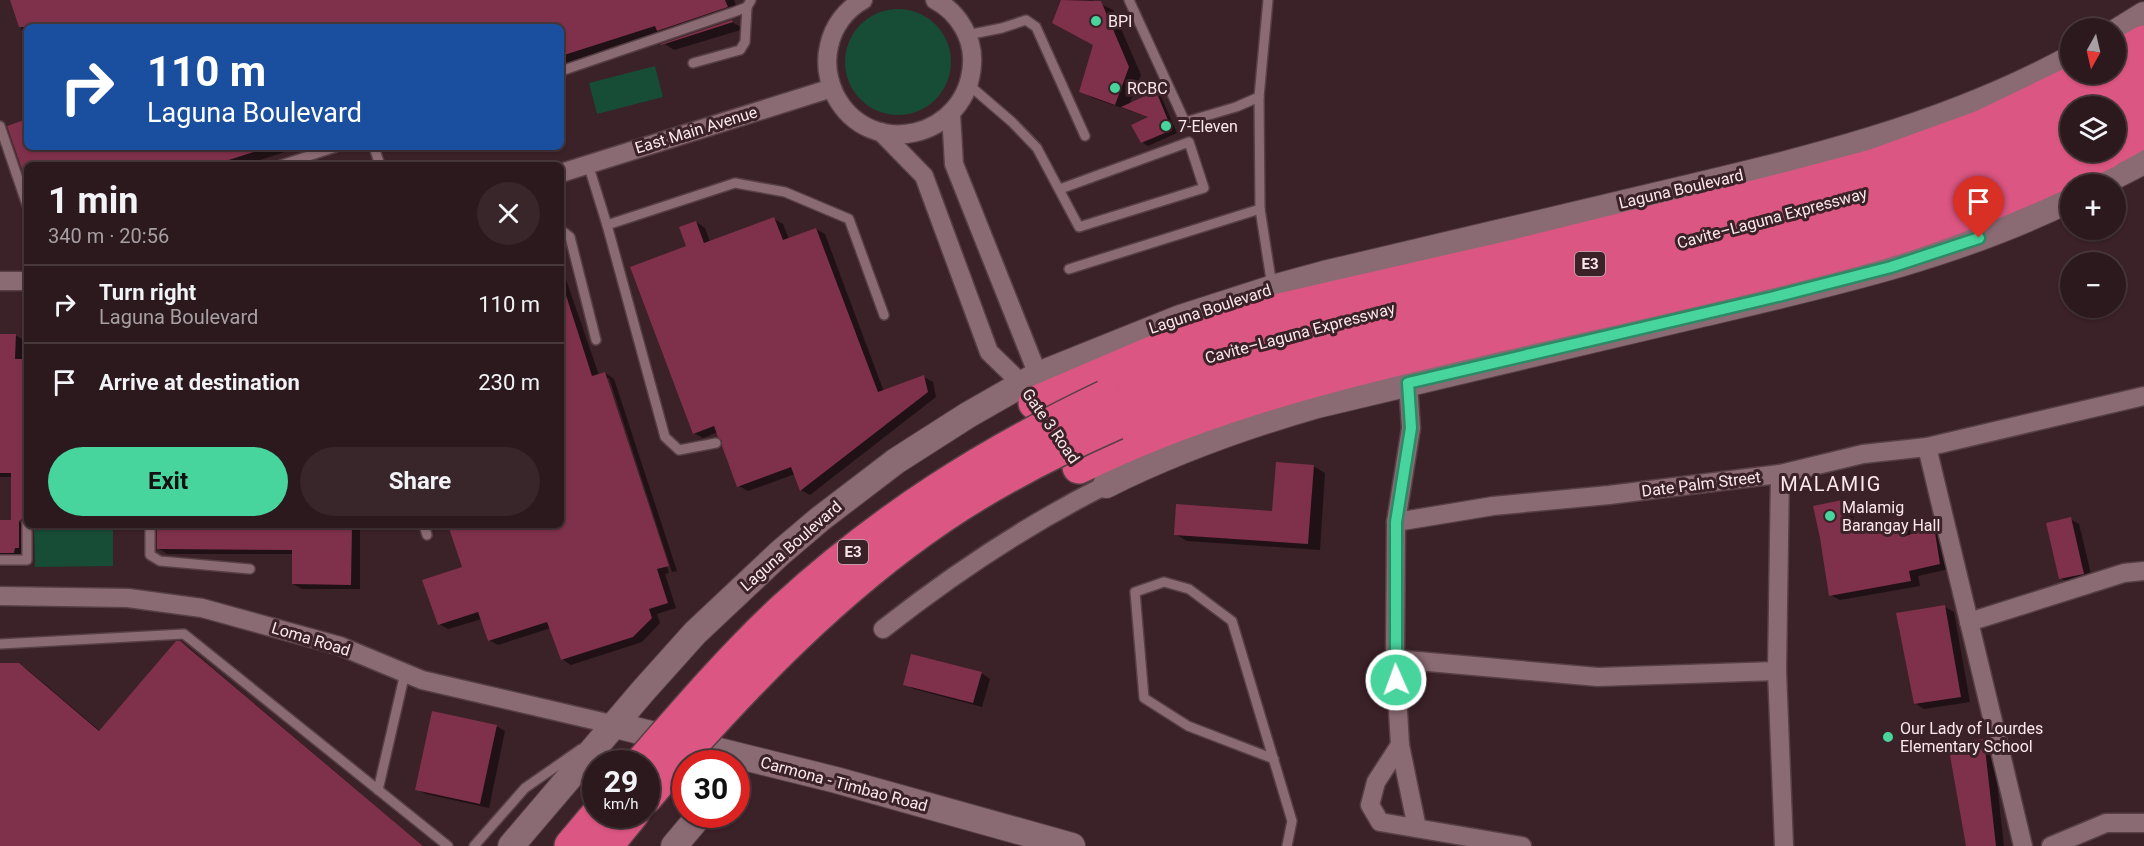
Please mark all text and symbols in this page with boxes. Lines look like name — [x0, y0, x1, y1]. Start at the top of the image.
place label: BPI — [1108, 12, 1132, 31]
marker: BPI — [1089, 14, 1103, 28]
north arrow — [2060, 18, 2126, 84]
map controls — [2060, 18, 2126, 318]
text: 110 m — [147, 47, 266, 96]
icon: right — [48, 48, 126, 126]
place label: RCBC — [1127, 79, 1168, 98]
marker: RCBC — [1108, 81, 1122, 95]
button: layers — [2060, 96, 2126, 162]
text: Laguna Boulevard — [147, 97, 362, 129]
street label: East Main Avenue — [633, 102, 759, 158]
place label: 7-Eleven — [1178, 117, 1238, 136]
marker: 7-Eleven — [1159, 119, 1173, 133]
street label: Laguna Boulevard — [1617, 165, 1745, 213]
button: + — [2060, 174, 2126, 240]
pin — [1953, 176, 2004, 238]
text: 1 min — [48, 180, 139, 222]
button: close — [477, 182, 540, 245]
street label: Cavite–Laguna Expressway — [1675, 183, 1870, 253]
icon: arrive — [1962, 185, 1995, 218]
text: 340 m · 20:56 — [48, 224, 169, 248]
road number: E3 — [1575, 252, 1605, 276]
button: − — [2060, 252, 2126, 318]
text: Turn right — [99, 280, 196, 305]
street label: Laguna Boulevard — [1146, 280, 1274, 338]
icon: right — [48, 288, 81, 321]
text: 110 m — [478, 292, 540, 317]
street label: Cavite–Laguna Expressway — [1203, 298, 1398, 368]
text: Laguna Boulevard — [99, 305, 258, 329]
icon: arrive — [48, 366, 81, 399]
text: Arrive at destination — [99, 370, 300, 395]
text: 230 m — [478, 370, 540, 395]
street label: Gate 3 Road — [1018, 385, 1084, 467]
button: Exit — [48, 447, 288, 516]
button: Share — [300, 447, 540, 516]
street label: Date Palm Street — [1640, 467, 1762, 501]
district label: MALAMIG — [1780, 472, 1882, 496]
street label: Laguna Boulevard — [737, 497, 845, 595]
place label: Malamig Barangay Hall — [1842, 498, 1940, 535]
marker: Malamig Barangay Hall — [1823, 509, 1837, 523]
road number: E3 — [838, 540, 868, 564]
street label: Loma Road — [269, 618, 353, 660]
position arrow — [1364, 648, 1428, 712]
place label: Our Lady of Lourdes Elementary School — [1900, 719, 2043, 756]
marker: Our Lady of Lourdes Elementary School — [1881, 730, 1895, 744]
speed limit sign: 30 — [672, 750, 750, 828]
street label: Carmona - Timbao Road — [758, 753, 930, 815]
text: 29 — [604, 764, 638, 799]
text: km/h — [603, 795, 639, 813]

